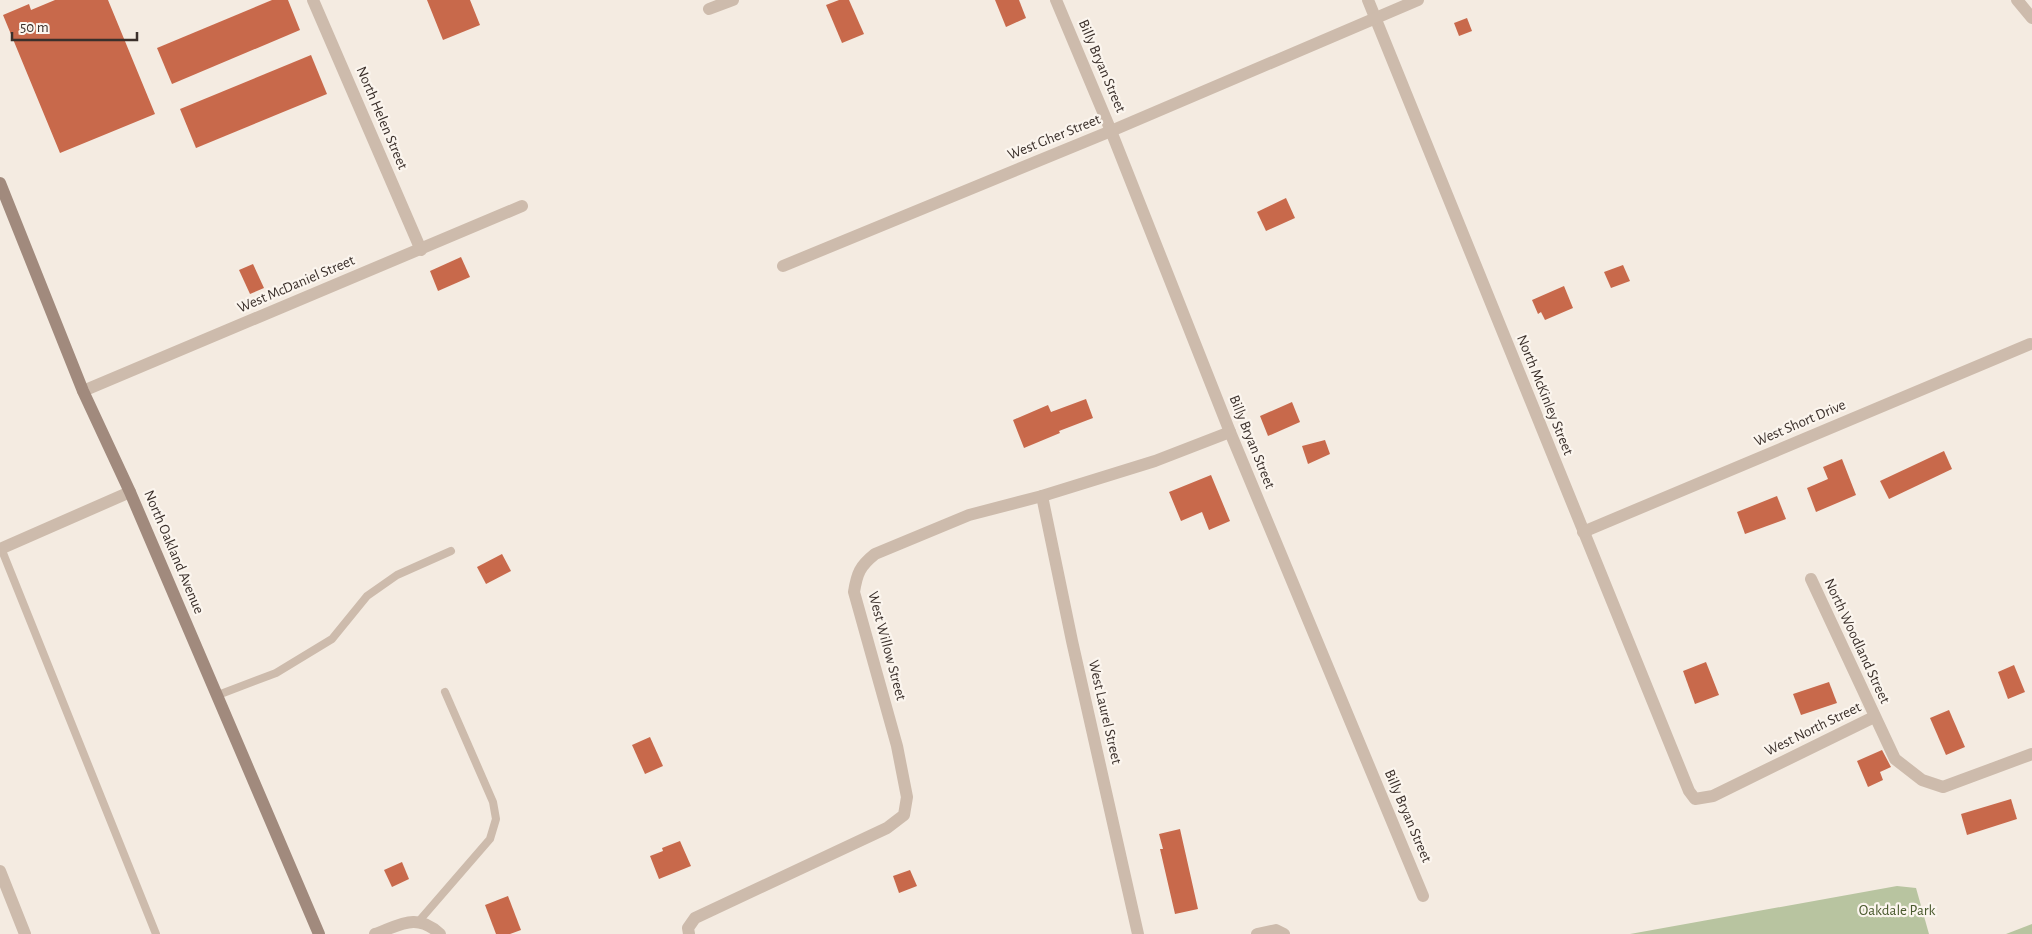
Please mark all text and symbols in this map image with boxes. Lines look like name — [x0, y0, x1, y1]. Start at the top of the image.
scale bar — [12, 10, 138, 42]
street label: Billy Bryan Street — [1076, 17, 1128, 115]
text: 50 m — [20, 20, 49, 35]
street label: North Helen Street — [354, 64, 410, 172]
street label: West Gher Street — [1005, 111, 1103, 162]
street label: West McDaniel Street — [235, 252, 357, 315]
street label: North McKinley Street — [1514, 333, 1576, 457]
street label: Billy Bryan Street — [1226, 393, 1278, 491]
street label: West Short Drive — [1752, 397, 1848, 449]
street label: North Oakland Avenue — [141, 488, 207, 616]
street label: North Woodland Street — [1821, 576, 1893, 706]
street label: West Willow Street — [865, 590, 909, 702]
street label: West Laurel Street — [1086, 658, 1124, 766]
street label: West North Street — [1763, 699, 1864, 759]
street label: Billy Bryan Street — [1382, 767, 1434, 865]
park label: Oakdale Park — [1859, 903, 1936, 918]

